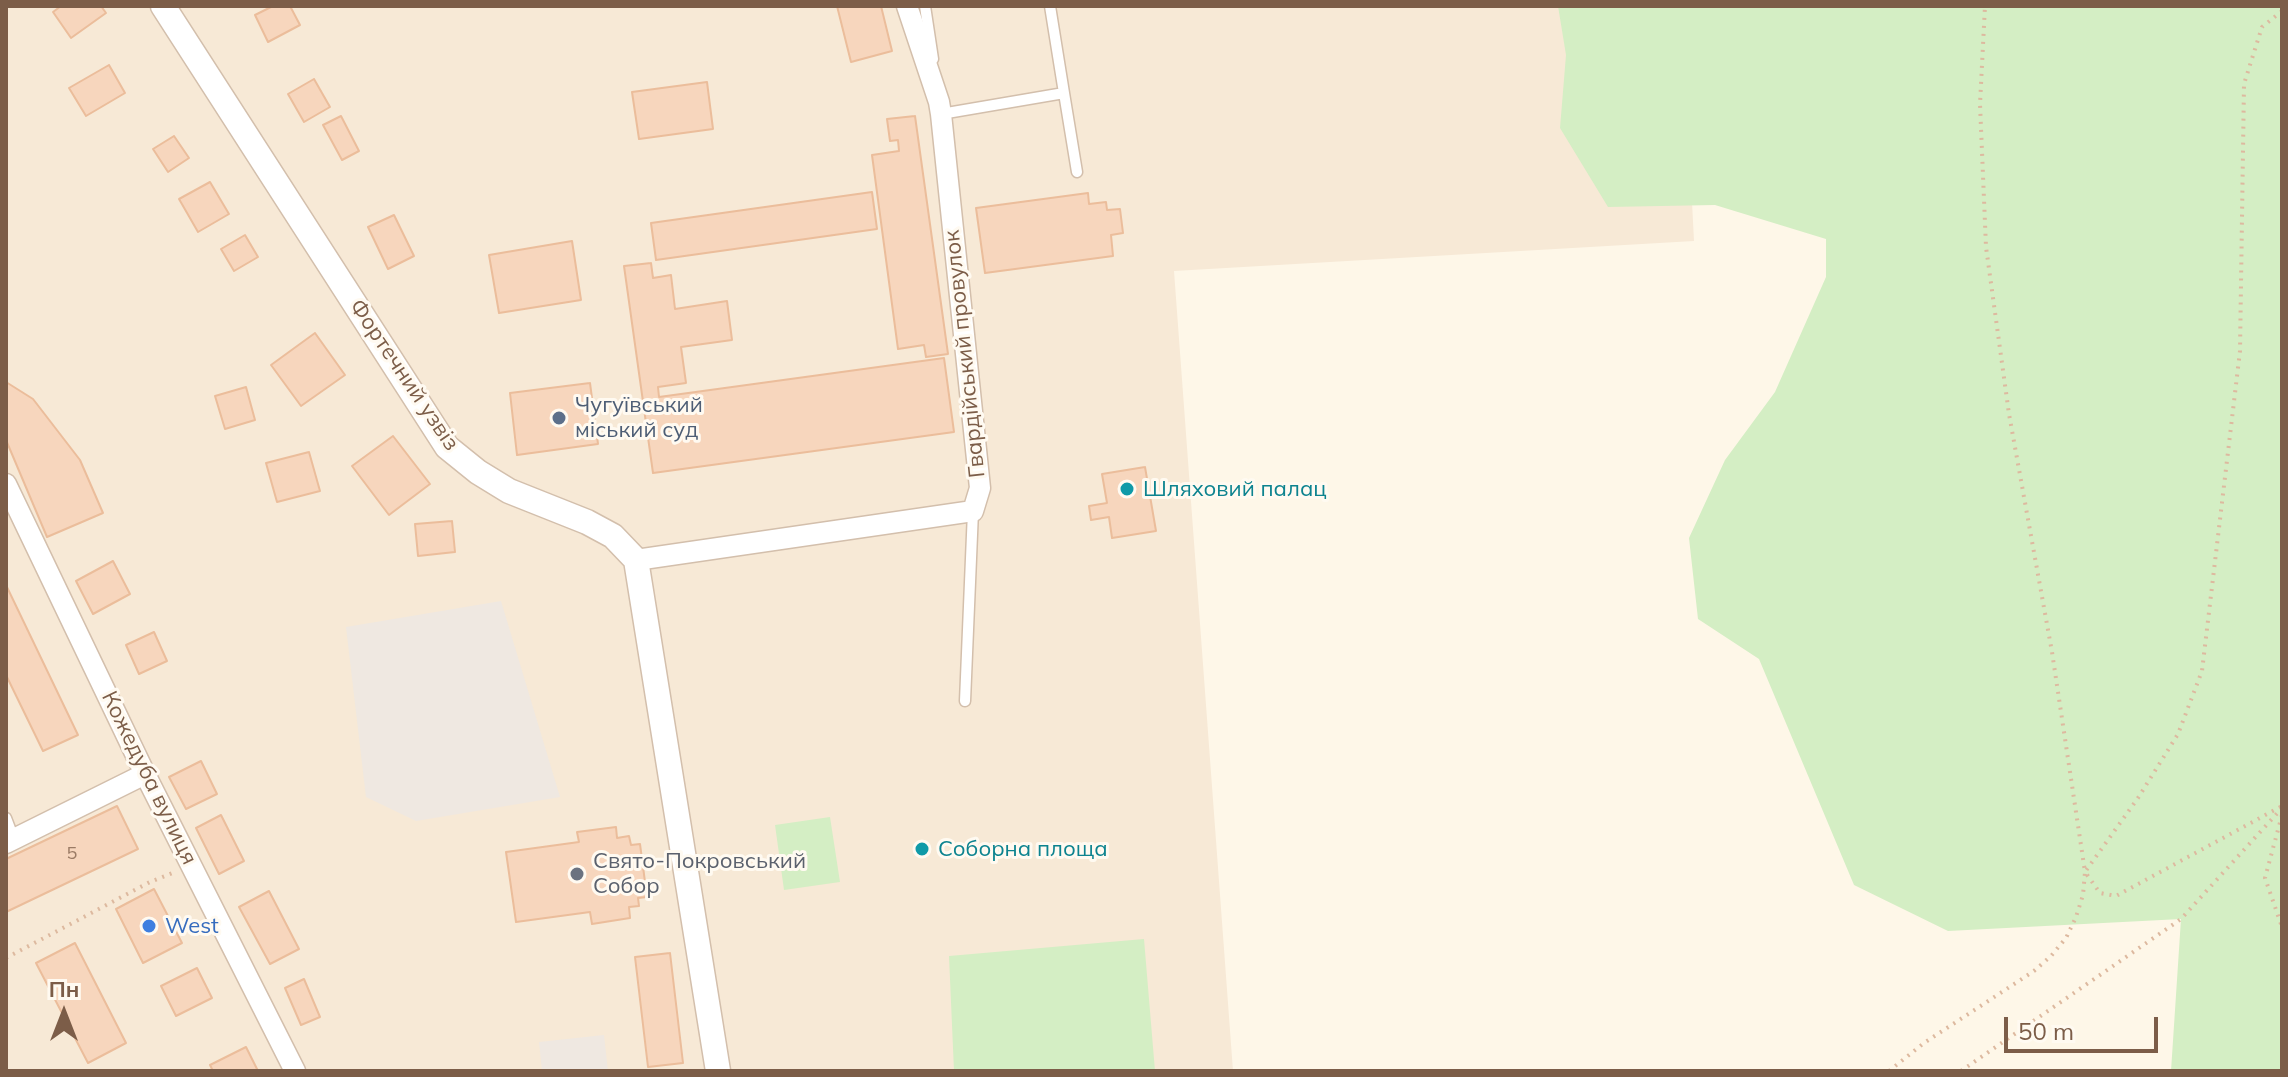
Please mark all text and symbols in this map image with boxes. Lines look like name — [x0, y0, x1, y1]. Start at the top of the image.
street label: Гвардійський провулок — [939, 229, 991, 479]
street label: Фортечний узвіз — [344, 294, 464, 456]
place label: Чугуївський міський суд — [575, 392, 703, 444]
marker: Чугуївський міський суд — [550, 409, 568, 427]
place label: Шляховий палац — [1143, 476, 1327, 502]
marker: Шляховий палац — [1118, 480, 1136, 498]
street label: Кожедуба вулиця — [96, 687, 202, 869]
place label: Соборна площа — [938, 836, 1108, 862]
marker: Соборна площа — [913, 840, 931, 858]
house number: 5 — [67, 843, 77, 865]
place label: Свято-Покровський Собор — [593, 848, 806, 900]
marker: Свято-Покровський Собор — [568, 865, 586, 883]
place label: West — [165, 913, 219, 939]
marker: West — [140, 917, 158, 935]
north arrow — [24, 973, 104, 1053]
text: Пн — [49, 975, 79, 1003]
scale bar — [2008, 1001, 2162, 1051]
text: 50 m — [2018, 1016, 2074, 1046]

